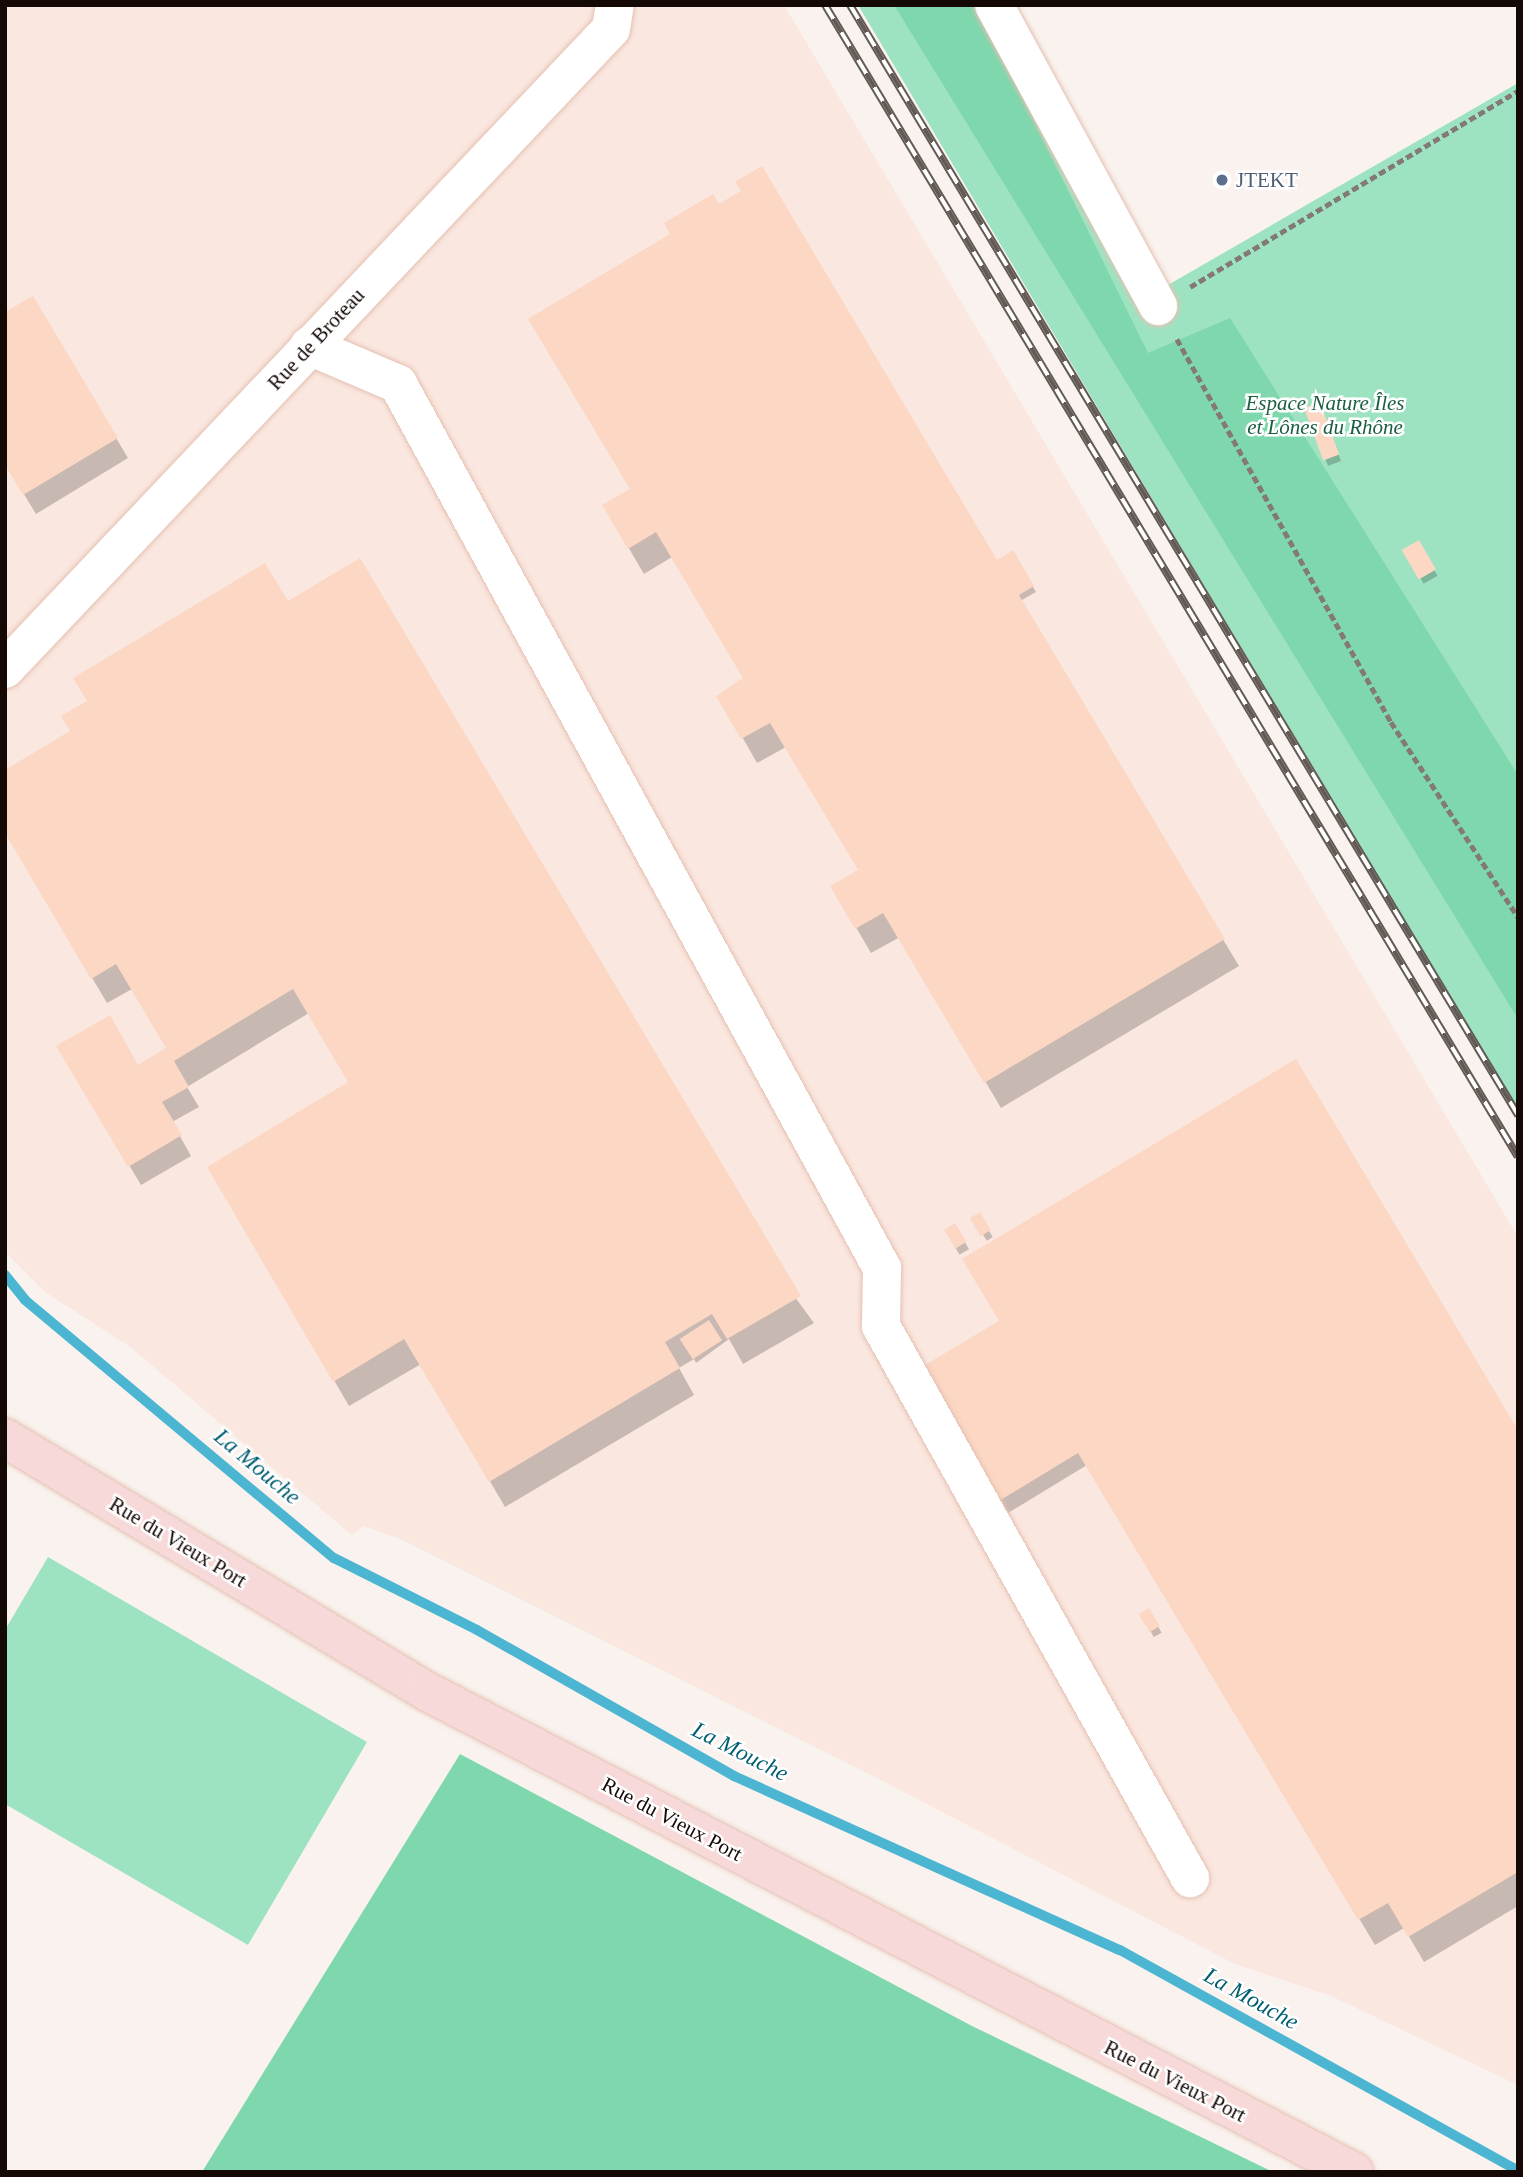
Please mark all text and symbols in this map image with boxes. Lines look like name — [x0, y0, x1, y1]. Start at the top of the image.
place label: JTEKT — [1236, 167, 1298, 193]
marker: JTEKT — [1214, 172, 1230, 188]
street label: Rue de Broteau — [262, 283, 370, 395]
park label: Espace Nature Îles et Lônes du Rhône — [1245, 390, 1405, 440]
water label: La Mouche — [208, 1423, 306, 1511]
street label: Rue du Vieux Port — [105, 1491, 251, 1593]
water label: La Mouche — [687, 1716, 793, 1788]
street label: Rue du Vieux Port — [597, 1771, 747, 1867]
water label: La Mouche — [1199, 1962, 1303, 2036]
street label: Rue du Vieux Port — [1100, 2034, 1250, 2128]

